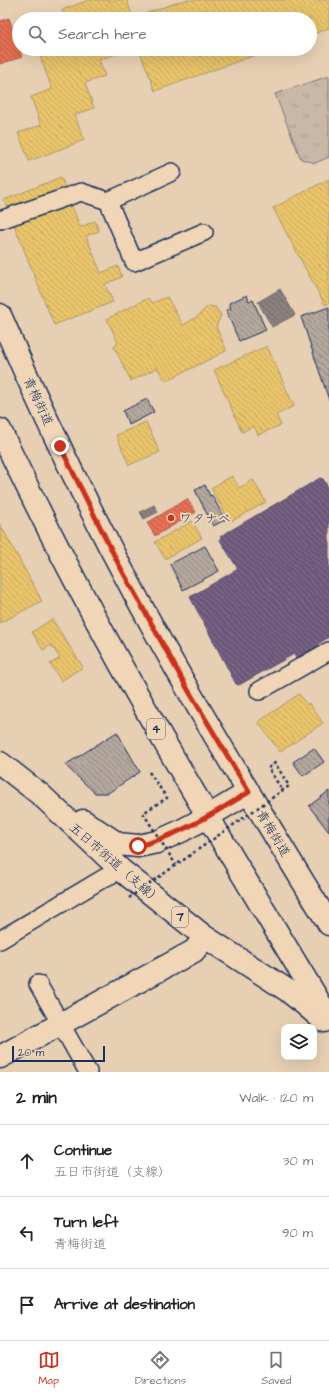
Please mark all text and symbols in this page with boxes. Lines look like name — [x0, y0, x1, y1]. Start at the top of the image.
search box — [12, 12, 317, 56]
icon: search — [26, 23, 48, 45]
text: Search here — [58, 24, 147, 45]
street label: 青梅街道 — [19, 374, 57, 429]
route end — [51, 437, 69, 455]
place label: ワタナベ — [179, 510, 231, 528]
marker: ワタナベ — [166, 513, 176, 523]
road number: 4 — [147, 719, 165, 739]
street label: 青梅街道 — [252, 807, 294, 860]
street label: 五日市街道（支線） — [65, 819, 165, 909]
route start — [129, 837, 147, 855]
road number: 7 — [172, 907, 188, 927]
map controls — [281, 1024, 317, 1060]
button: layers — [281, 1024, 317, 1060]
scale bar — [12, 1044, 105, 1063]
text: 20 m — [18, 1045, 44, 1060]
text: 2 min — [16, 1086, 57, 1110]
text: Walk · 120 m — [239, 1089, 313, 1107]
text: Continue — [54, 1140, 112, 1161]
icon: ahead — [16, 1150, 38, 1172]
text: 30 m — [283, 1152, 313, 1170]
text: 五日市街道（支線） — [54, 1163, 171, 1181]
text: Turn left — [54, 1212, 118, 1233]
icon: left — [16, 1222, 38, 1244]
text: 90 m — [282, 1224, 313, 1242]
text: 青梅街道 — [54, 1235, 106, 1253]
icon: arrive — [16, 1294, 38, 1316]
text: Arrive at destination — [54, 1294, 195, 1315]
tab: Map — [38, 1349, 60, 1388]
tab: Directions — [135, 1349, 186, 1388]
tab: Saved — [261, 1349, 291, 1388]

